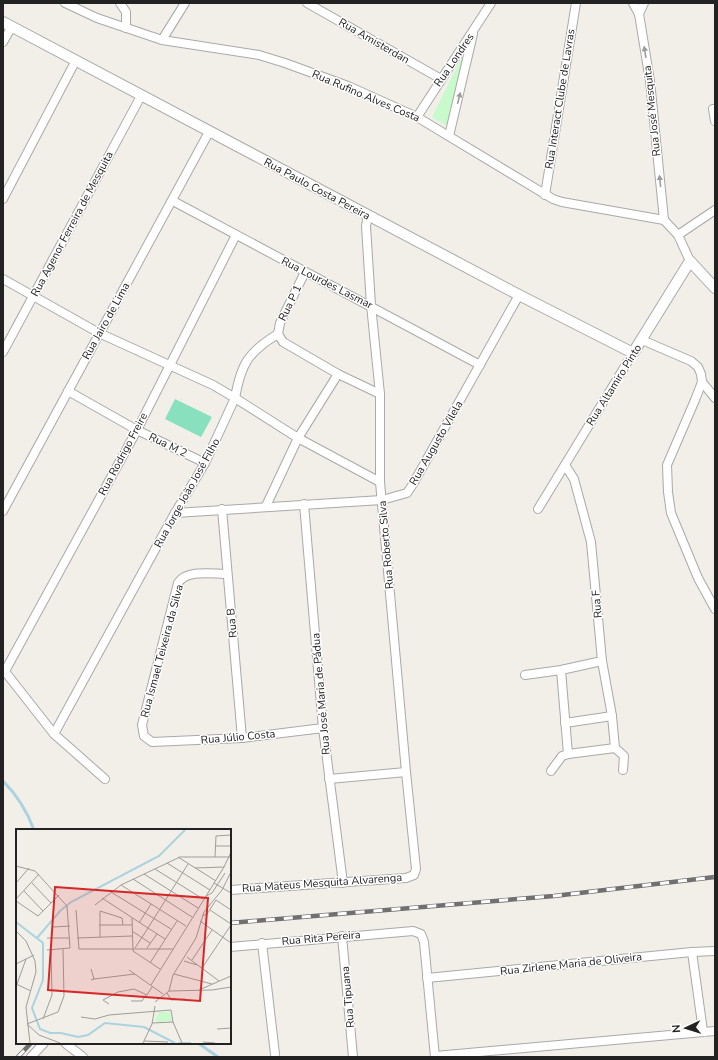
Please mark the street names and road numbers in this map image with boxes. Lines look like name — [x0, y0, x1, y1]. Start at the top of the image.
street label: Rua Amisterdan — [336, 15, 412, 67]
street label: Rua Interact Clube de Lavras — [541, 28, 579, 170]
street label: Rua Londres — [430, 30, 478, 90]
street label: Rua José Mesquita — [640, 65, 664, 157]
street label: Rua Rufino Alves Costa — [310, 66, 422, 126]
street label: Rua Agenor Ferreira de Mesquita — [27, 149, 117, 299]
street label: Rua Paulo Costa Pereira — [261, 155, 373, 224]
street label: Rua Lourdes Lasmar — [279, 253, 375, 313]
street label: Rua Jairo de Lima — [79, 280, 133, 362]
street label: Rua P 1 — [275, 282, 305, 324]
street label: Rua Altamiro Pinto — [583, 341, 645, 429]
street label: Rua Augusto Vilela — [406, 398, 466, 488]
street label: Rua Rodrigo Freire — [95, 410, 151, 498]
street label: Rua M 2 — [146, 429, 190, 461]
street label: Rua Jorge João José Filho — [151, 435, 223, 551]
street label: Rua Roberto Silva — [375, 500, 397, 590]
street label: Rua Ismael Teixeira da Silva — [137, 583, 187, 719]
street label: Rua F — [588, 589, 606, 619]
street label: Rua B — [223, 608, 241, 638]
street label: Rua José Maria de Pádua — [308, 632, 334, 756]
street label: Rua Júlio Costa — [200, 726, 276, 748]
street label: Rua Mateus Mesquita Alvarenga — [242, 870, 403, 896]
street label: Rua Rita Pereira — [281, 927, 361, 949]
street label: Rua Zirlene Maria de Oliveira — [499, 949, 643, 979]
street label: Rua Tipuana — [338, 965, 358, 1028]

